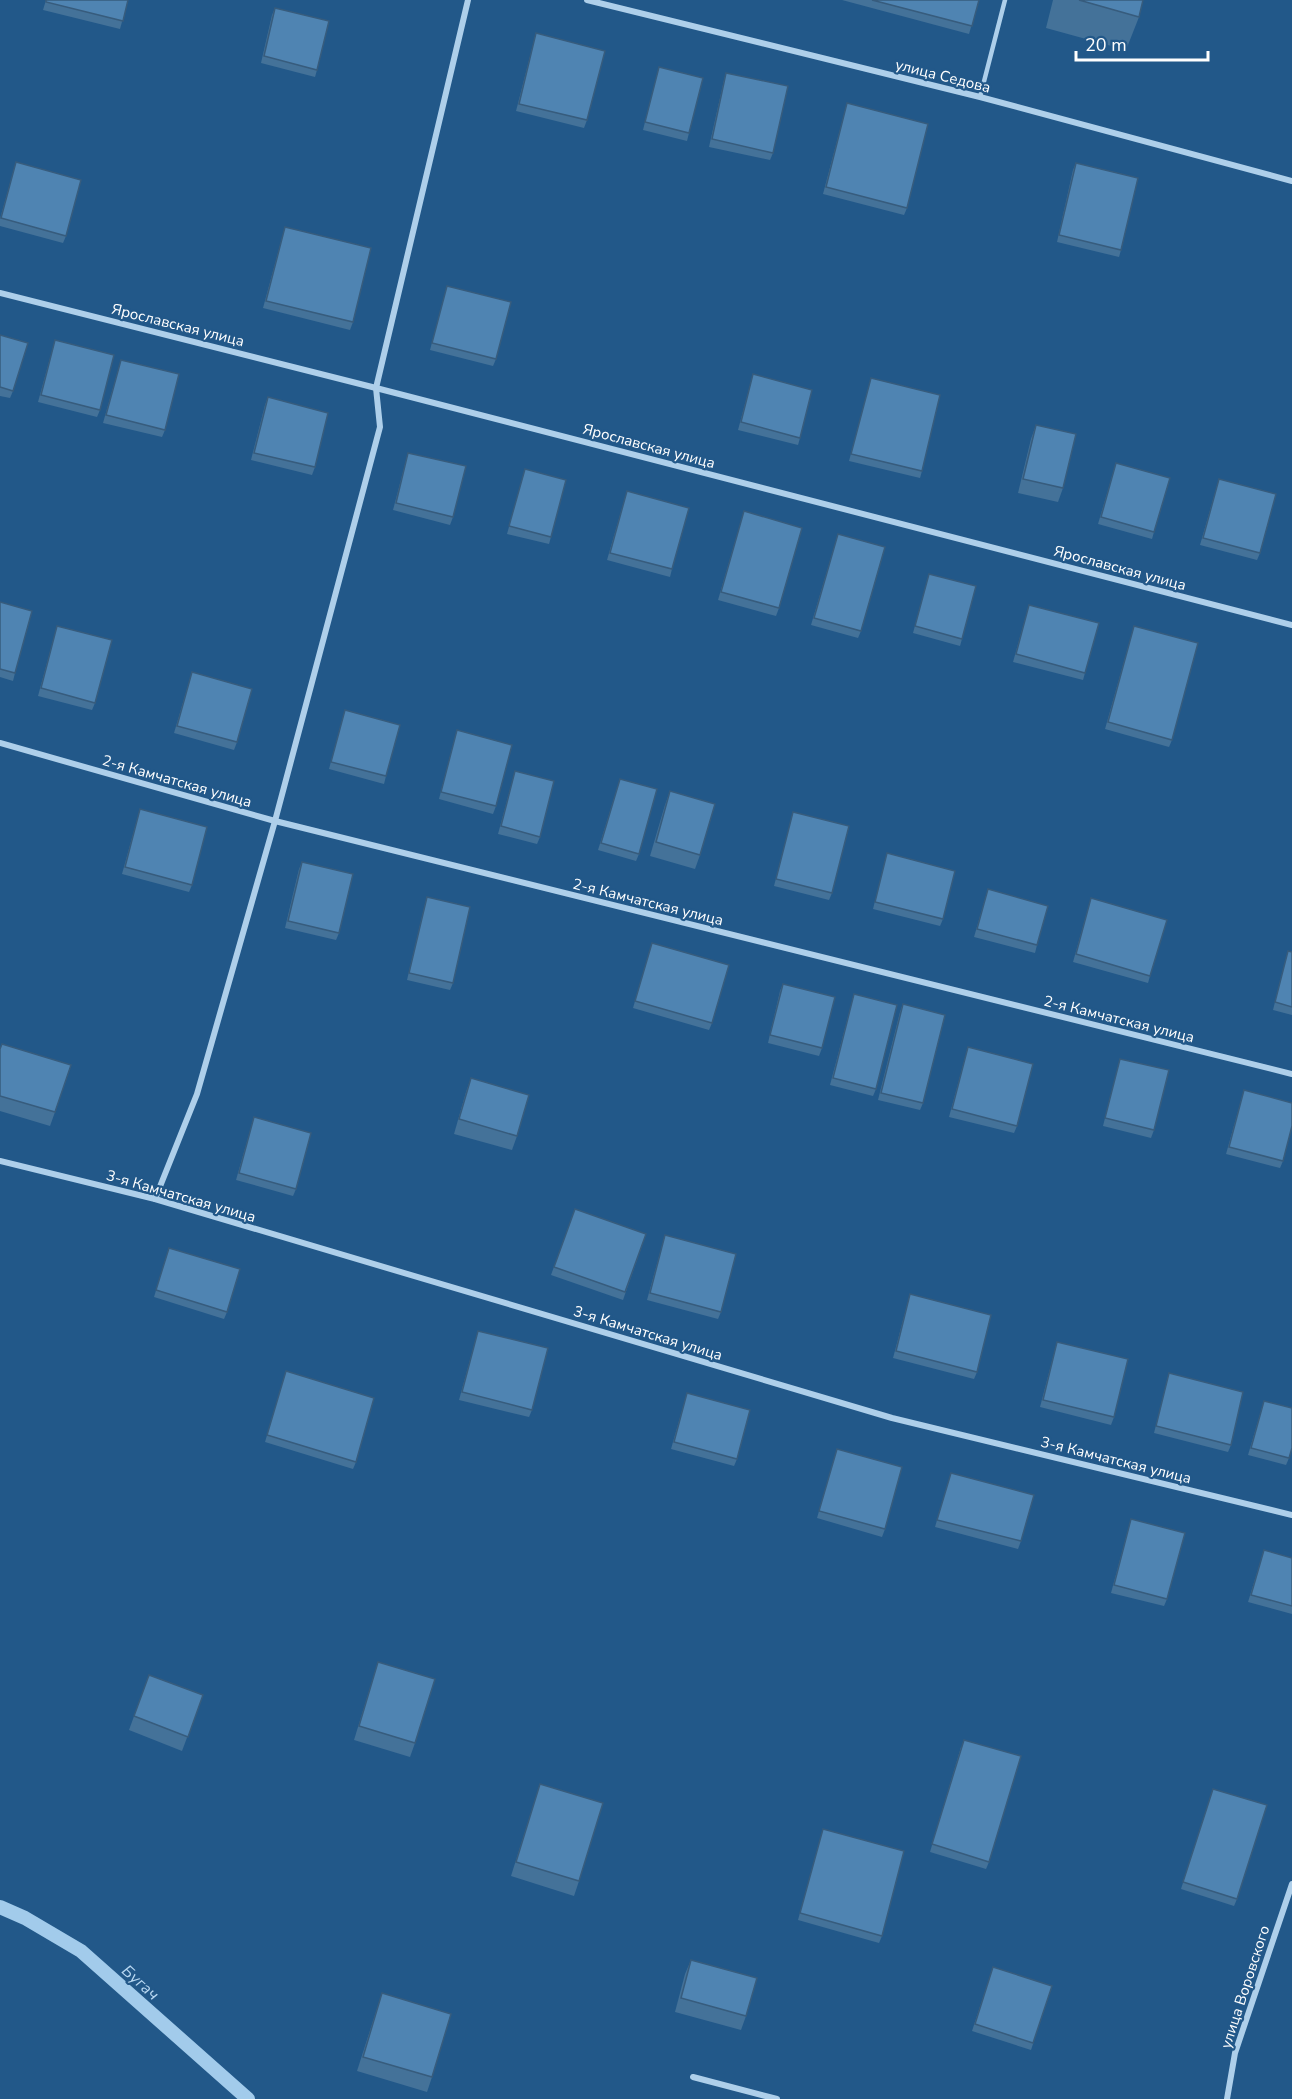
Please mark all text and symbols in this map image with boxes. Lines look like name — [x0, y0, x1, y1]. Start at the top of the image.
scale bar — [1076, 24, 1208, 62]
text: 20 m — [1085, 33, 1127, 57]
street label: улица Седова — [893, 55, 993, 97]
street label: Ярославская улица — [109, 299, 247, 351]
street label: Ярославская улица — [581, 419, 717, 473]
street label: Ярославская улица — [1052, 541, 1188, 595]
street label: 2-я Камчатская улица — [100, 750, 254, 812]
street label: 2-я Камчатская улица — [571, 874, 725, 930]
street label: 2-я Камчатская улица — [1042, 991, 1196, 1047]
street label: 3-я Камчатская улица — [104, 1165, 258, 1227]
street label: 3-я Камчатская улица — [571, 1301, 725, 1365]
street label: 3-я Камчатская улица — [1039, 1432, 1193, 1488]
street label: улица Воровского — [1216, 1923, 1274, 2051]
water label: Бугач — [117, 1960, 164, 2006]

